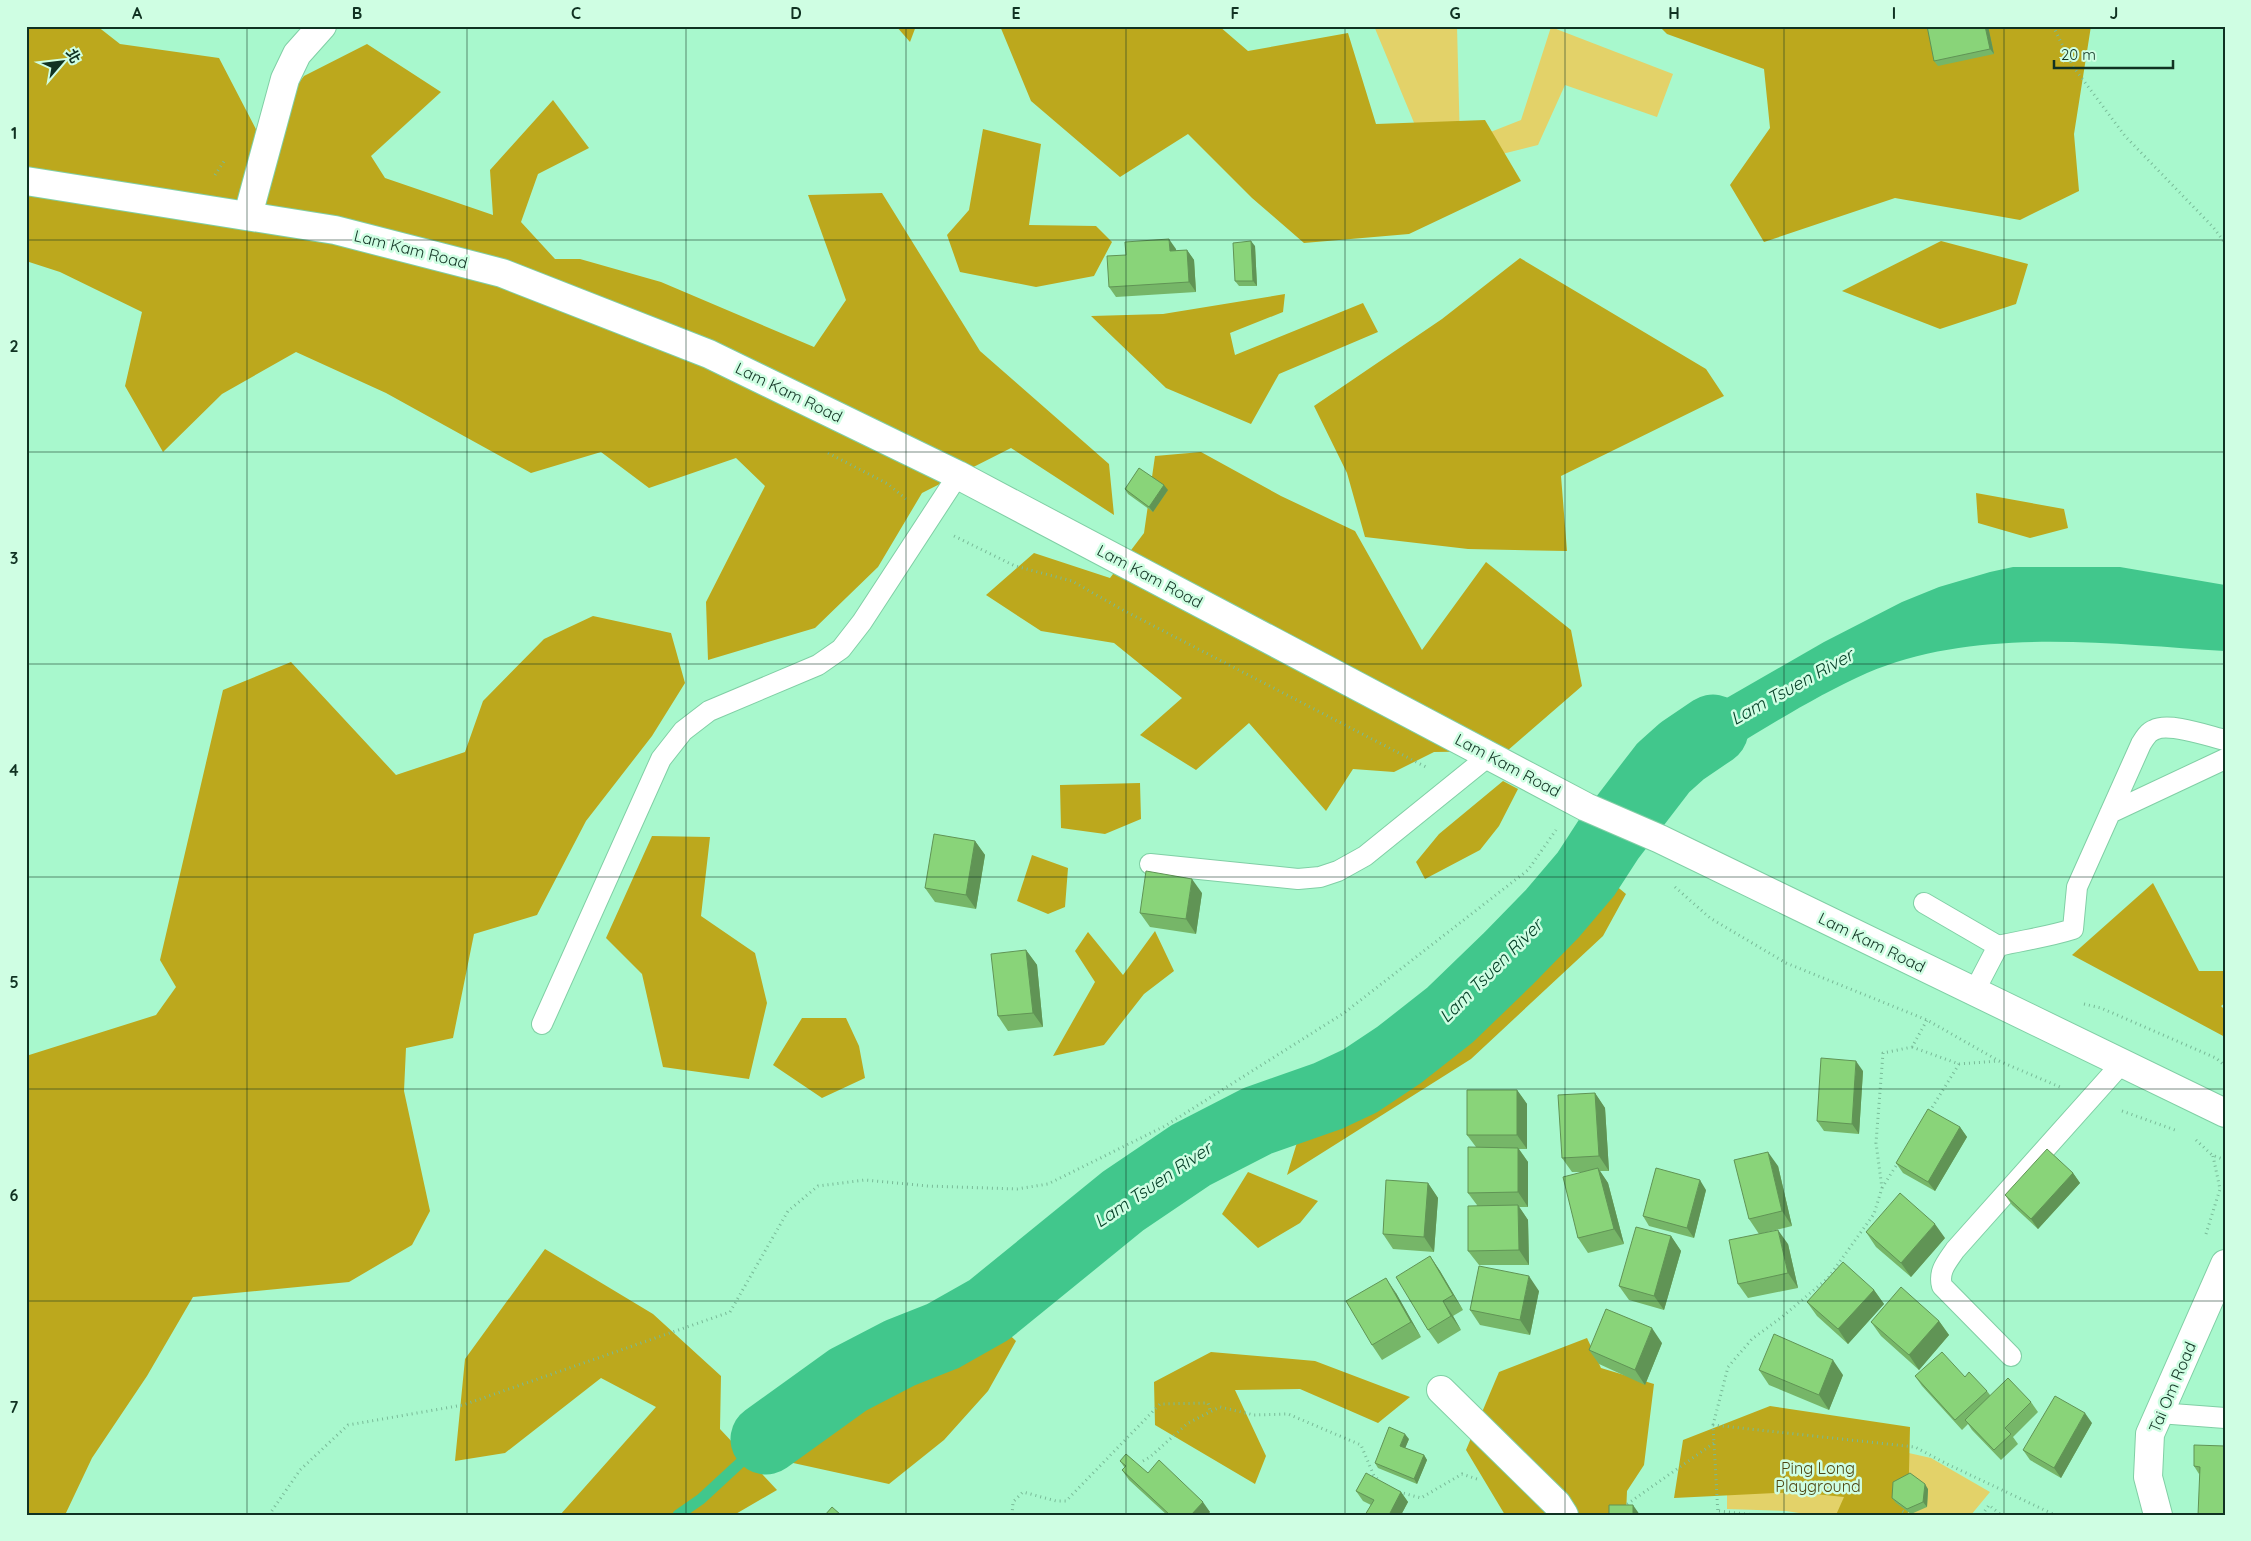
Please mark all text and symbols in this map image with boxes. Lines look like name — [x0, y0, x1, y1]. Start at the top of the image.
text: A — [132, 3, 143, 23]
text: B — [352, 3, 362, 23]
text: C — [571, 3, 581, 23]
text: D — [790, 3, 802, 23]
text: E — [1011, 3, 1021, 23]
text: F — [1231, 3, 1240, 23]
text: G — [1449, 3, 1461, 23]
text: H — [1668, 3, 1680, 23]
text: I — [1892, 3, 1896, 23]
text: J — [2110, 3, 2118, 23]
north arrow — [38, 38, 88, 88]
scale bar — [2054, 38, 2172, 70]
text: 北 — [62, 45, 85, 66]
text: 20 m — [2061, 45, 2096, 64]
text: 1 — [11, 123, 17, 143]
street label: Lam Kam Road — [352, 225, 470, 273]
text: 2 — [9, 336, 19, 356]
street label: Lam Kam Road — [732, 358, 846, 426]
street label: Lam Kam Road — [1094, 540, 1206, 612]
text: 3 — [10, 548, 18, 568]
water label: Lam Tsuen River — [1726, 642, 1859, 730]
street label: Lam Kam Road — [1452, 729, 1564, 801]
text: 4 — [9, 760, 19, 780]
street label: Lam Kam Road — [1815, 908, 1929, 976]
water label: Lam Tsuen River — [1434, 913, 1549, 1027]
text: 5 — [9, 972, 19, 992]
water label: Lam Tsuen River — [1089, 1136, 1218, 1232]
text: 6 — [10, 1185, 19, 1205]
street label: Tai Om Road — [2144, 1339, 2200, 1435]
text: 7 — [10, 1397, 19, 1417]
park label: Ping Long Playground — [1775, 1458, 1861, 1496]

